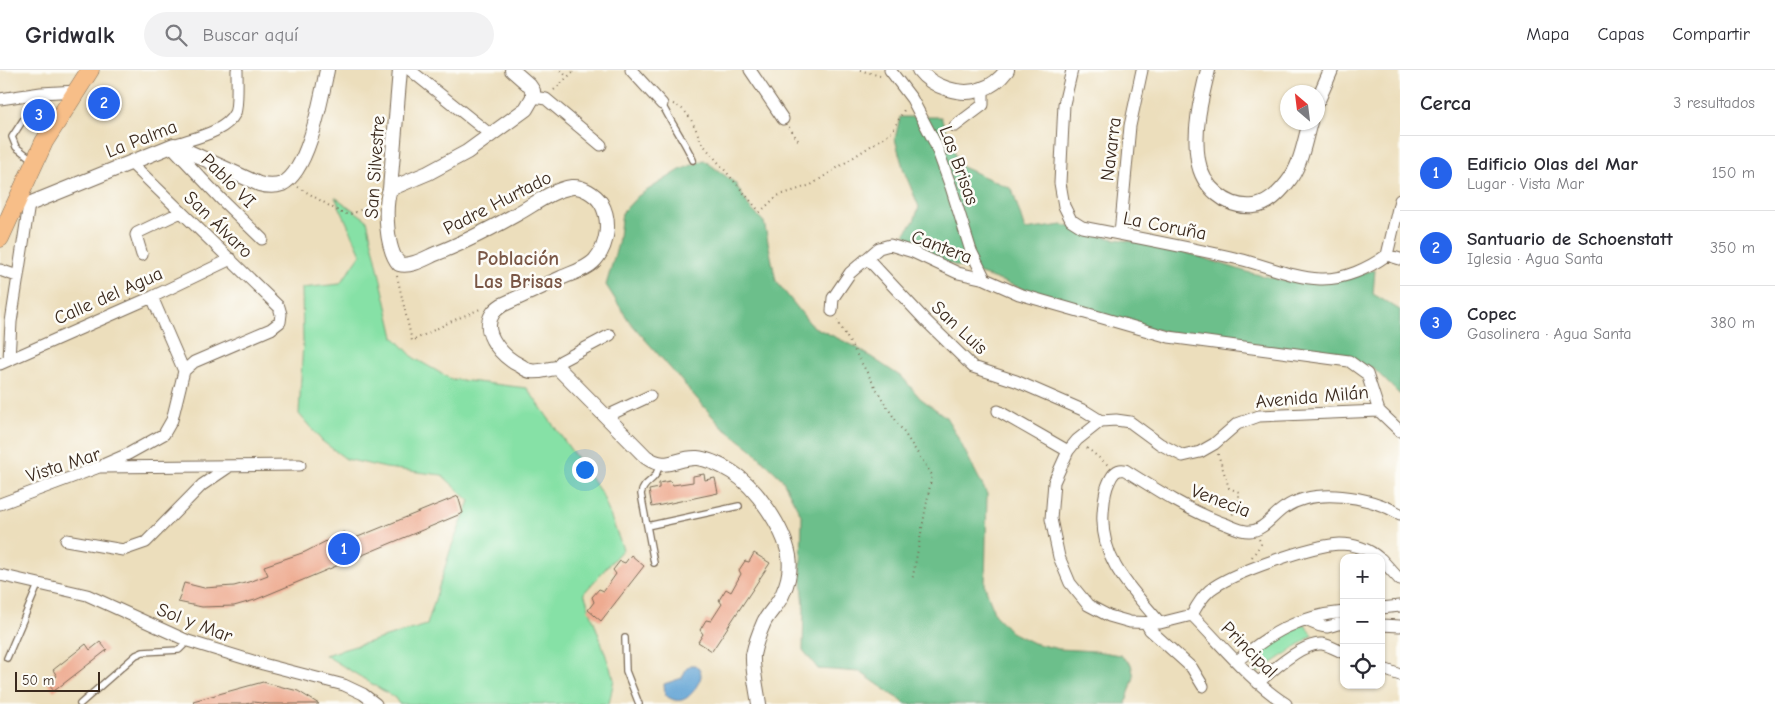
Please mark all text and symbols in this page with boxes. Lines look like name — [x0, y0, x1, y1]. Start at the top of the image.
search box — [144, 12, 494, 57]
text: Gridwalk — [25, 21, 114, 49]
icon: search — [162, 21, 190, 49]
text: Buscar aquí — [202, 24, 298, 46]
text: Mapa — [1526, 24, 1569, 45]
text: Capas — [1597, 24, 1644, 45]
text: Compartir — [1672, 24, 1750, 45]
pin: 2 — [88, 84, 120, 122]
north arrow — [1280, 85, 1325, 130]
text: Cerca — [1420, 91, 1471, 115]
text: 3 resultados — [1673, 94, 1755, 112]
pin: 3 — [23, 96, 55, 134]
street label: La Palma — [103, 115, 180, 163]
street label: San Silvestre — [360, 115, 390, 219]
street label: Navarra — [1096, 116, 1126, 182]
street label: Las Brisas — [935, 123, 984, 208]
street label: Pablo VI — [196, 149, 260, 213]
text: Edificio Olas del Mar — [1467, 153, 1638, 175]
text: 1 — [1433, 164, 1439, 182]
text: 150 m — [1712, 164, 1755, 182]
street label: Padre Hurtado — [440, 166, 555, 240]
text: Lugar · Vista Mar — [1467, 175, 1584, 193]
street label: San Álvaro — [179, 187, 257, 263]
street label: La Coruña — [1121, 207, 1208, 245]
street label: Cantera — [908, 225, 975, 269]
text: Santuario de Schoenstatt — [1467, 228, 1673, 250]
text: 2 — [1432, 239, 1440, 257]
text: 350 m — [1710, 239, 1755, 257]
district label: Población Las Brisas — [474, 247, 562, 293]
text: Iglesia · Agua Santa — [1467, 250, 1603, 268]
street label: Calle del Agua — [51, 262, 166, 330]
street label: San Luis — [927, 296, 992, 359]
text: Copec — [1467, 303, 1516, 325]
text: 3 — [1432, 314, 1440, 332]
text: 380 m — [1710, 314, 1755, 332]
text: Gasolinera · Agua Santa — [1467, 325, 1631, 343]
street label: Avenida Milán — [1254, 381, 1370, 413]
street label: Vista Mar — [23, 442, 104, 487]
your location — [572, 457, 598, 483]
street label: Venecia — [1188, 480, 1253, 522]
pin: 1 — [328, 530, 360, 568]
map controls — [1340, 554, 1385, 689]
button: + — [1340, 554, 1385, 599]
street label: Sol y Mar — [154, 598, 236, 648]
button: − — [1340, 599, 1385, 644]
street label: Principal — [1217, 617, 1282, 682]
button: locate — [1340, 644, 1385, 689]
scale bar — [15, 669, 100, 692]
text: 50 m — [22, 672, 54, 689]

